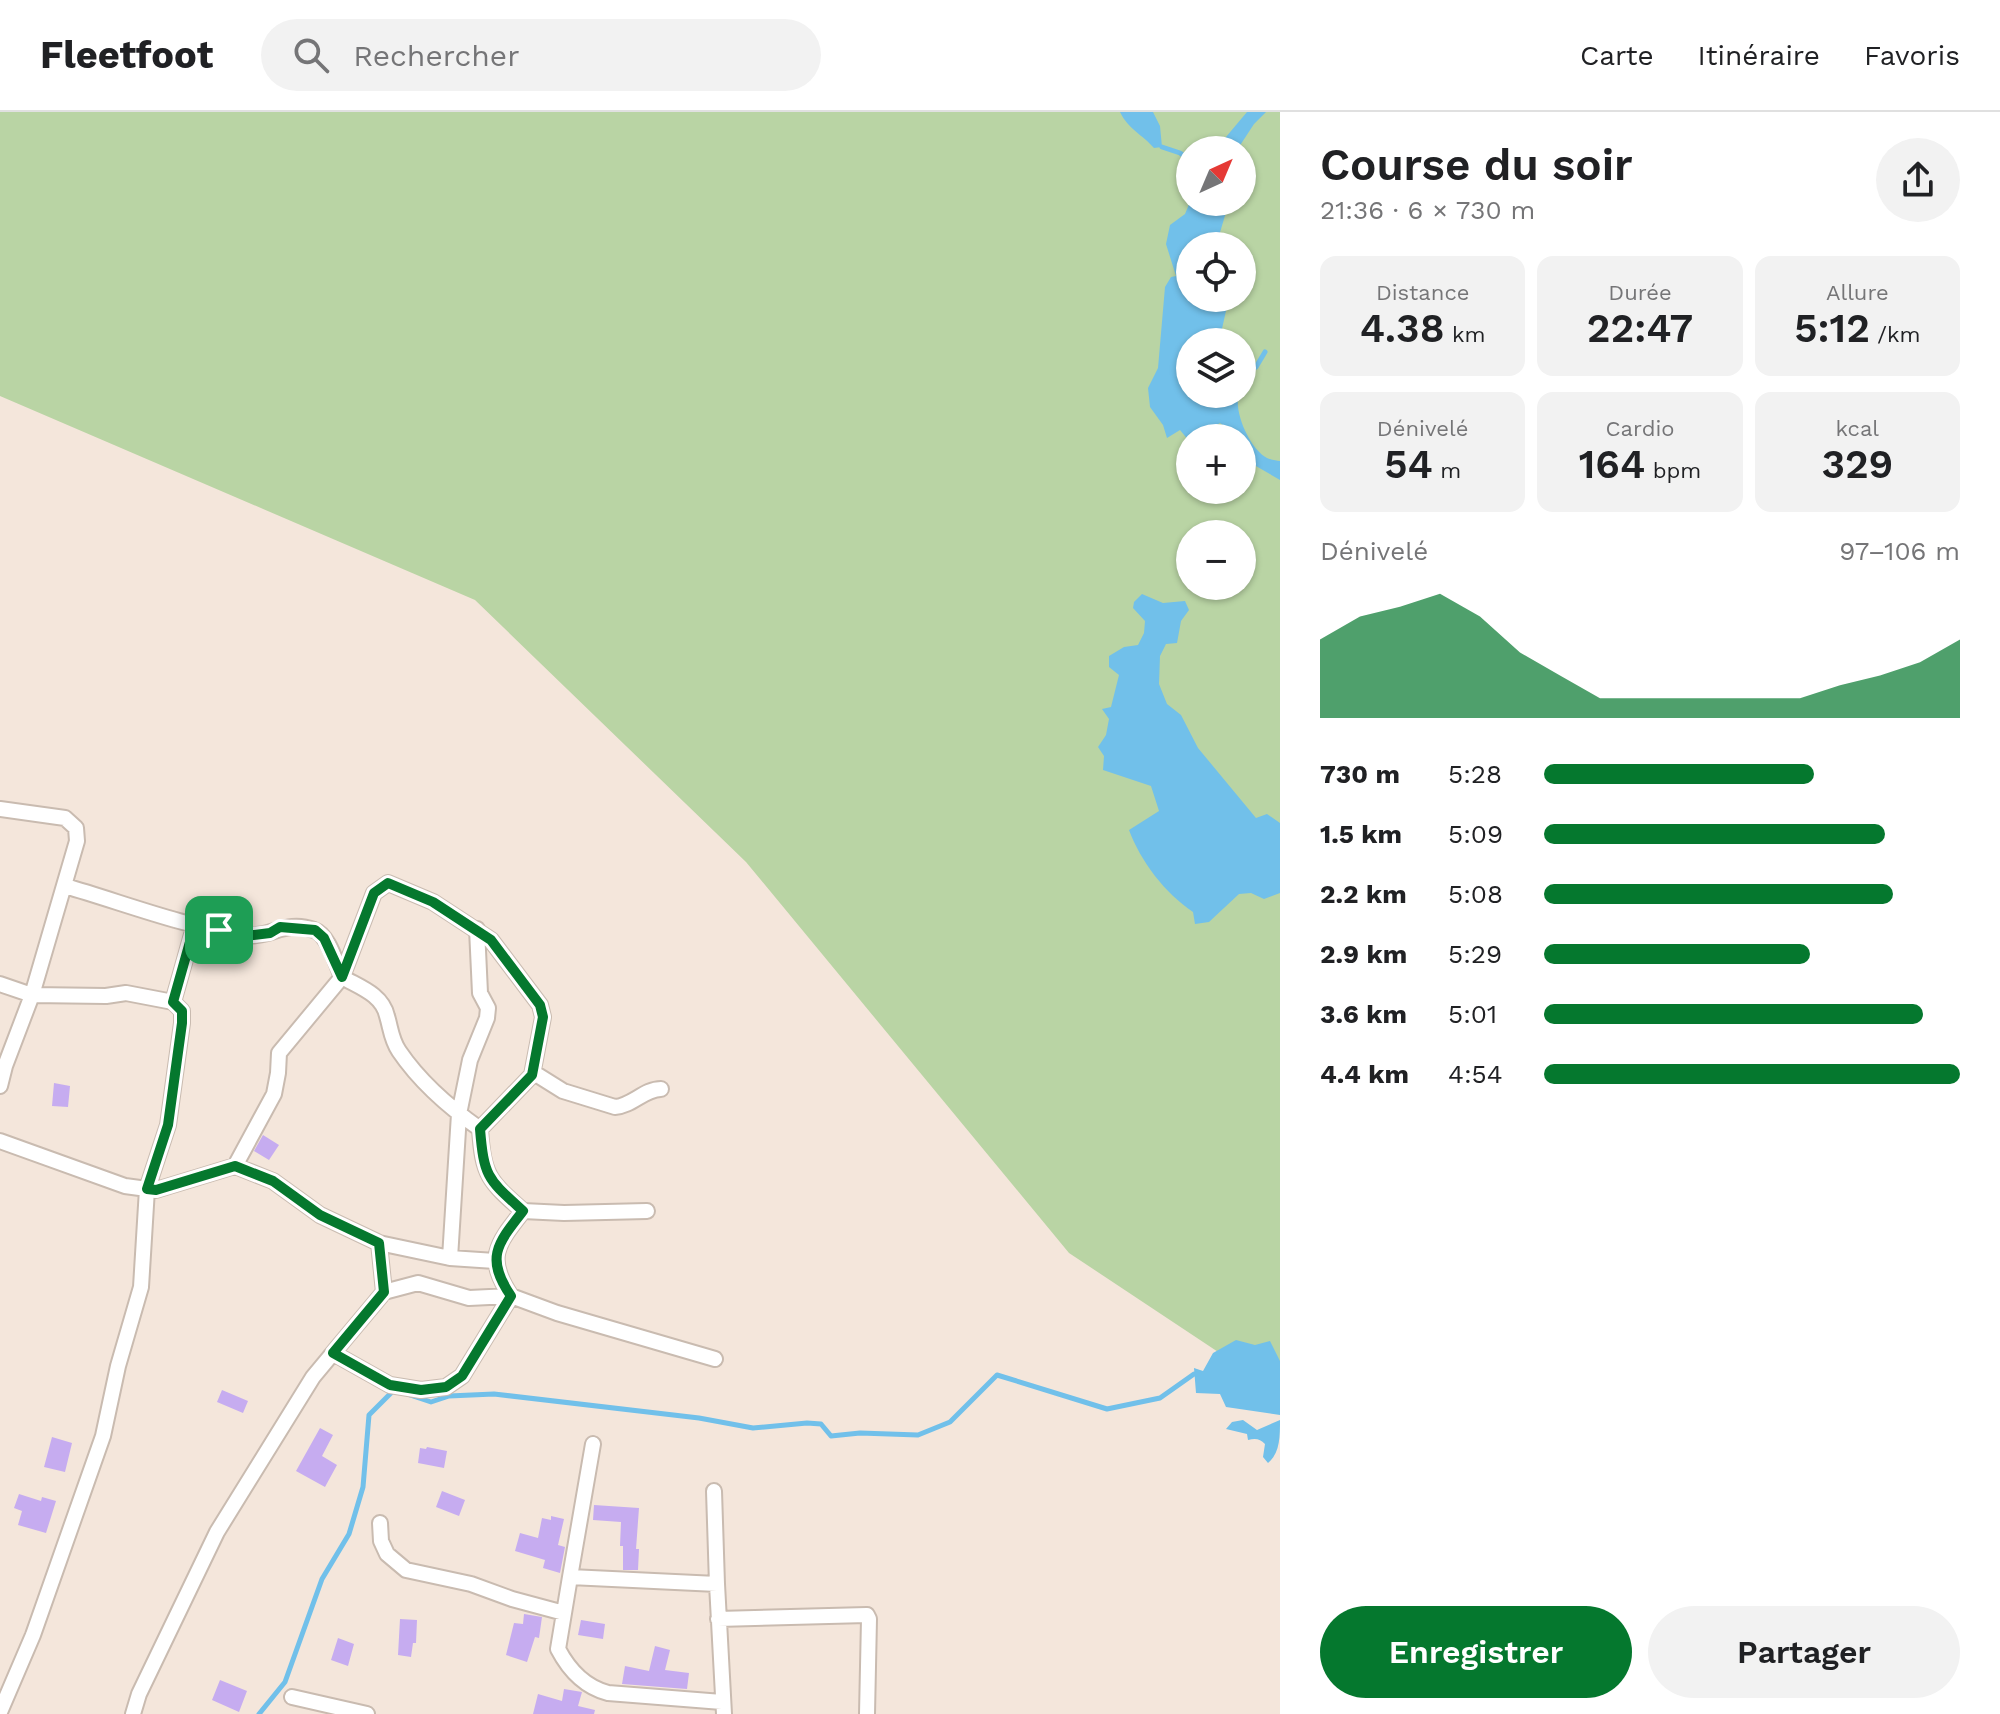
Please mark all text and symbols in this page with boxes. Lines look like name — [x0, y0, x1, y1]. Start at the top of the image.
search box — [261, 19, 821, 91]
text: Fleetfoot — [40, 33, 213, 77]
icon: search — [289, 33, 333, 77]
text: Rechercher — [353, 38, 519, 73]
text: Carte — [1580, 39, 1654, 72]
text: Itinéraire — [1698, 39, 1820, 72]
text: Favoris — [1864, 39, 1960, 72]
north arrow — [1176, 136, 1256, 216]
map controls — [1176, 136, 1256, 600]
button: share — [1876, 138, 1960, 222]
text: Course du soir — [1320, 139, 1633, 191]
text: 21:36 · 6 × 730 m — [1320, 195, 1535, 225]
button: locate — [1176, 232, 1256, 312]
text: Distance — [1376, 280, 1469, 305]
text: Durée — [1608, 280, 1672, 305]
text: Allure — [1826, 280, 1889, 305]
text: 4.38 — [1360, 305, 1445, 352]
text: 22:47 — [1587, 305, 1693, 352]
text: 5:12 — [1794, 305, 1870, 352]
text: km — [1445, 322, 1486, 347]
text: /km — [1870, 322, 1920, 347]
button: layers — [1176, 328, 1256, 408]
text: Dénivelé — [1377, 416, 1468, 441]
text: Cardio — [1605, 416, 1675, 441]
text: kcal — [1836, 416, 1879, 441]
button: + — [1176, 424, 1256, 504]
text: 54 — [1384, 441, 1433, 488]
text: 164 — [1579, 441, 1645, 488]
text: 329 — [1821, 441, 1893, 488]
text: m — [1433, 458, 1461, 483]
text: bpm — [1645, 458, 1701, 483]
button: − — [1176, 520, 1256, 600]
text: Dénivelé — [1320, 536, 1428, 566]
text: 97–106 m — [1839, 536, 1960, 566]
text: 730 m — [1320, 759, 1400, 789]
text: 5:28 — [1448, 759, 1502, 789]
text: 1.5 km — [1320, 819, 1402, 849]
text: 5:09 — [1448, 819, 1503, 849]
text: 2.2 km — [1320, 879, 1407, 909]
text: 5:08 — [1448, 879, 1503, 909]
pin — [185, 896, 253, 964]
icon: arrive — [197, 908, 241, 952]
text: 2.9 km — [1320, 939, 1407, 969]
text: 5:29 — [1448, 939, 1502, 969]
text: 3.6 km — [1320, 999, 1407, 1029]
text: 5:01 — [1448, 999, 1497, 1029]
text: 4.4 km — [1320, 1059, 1409, 1089]
text: 4:54 — [1448, 1059, 1503, 1089]
button: Enregistrer — [1320, 1606, 1632, 1698]
button: Partager — [1648, 1606, 1960, 1698]

